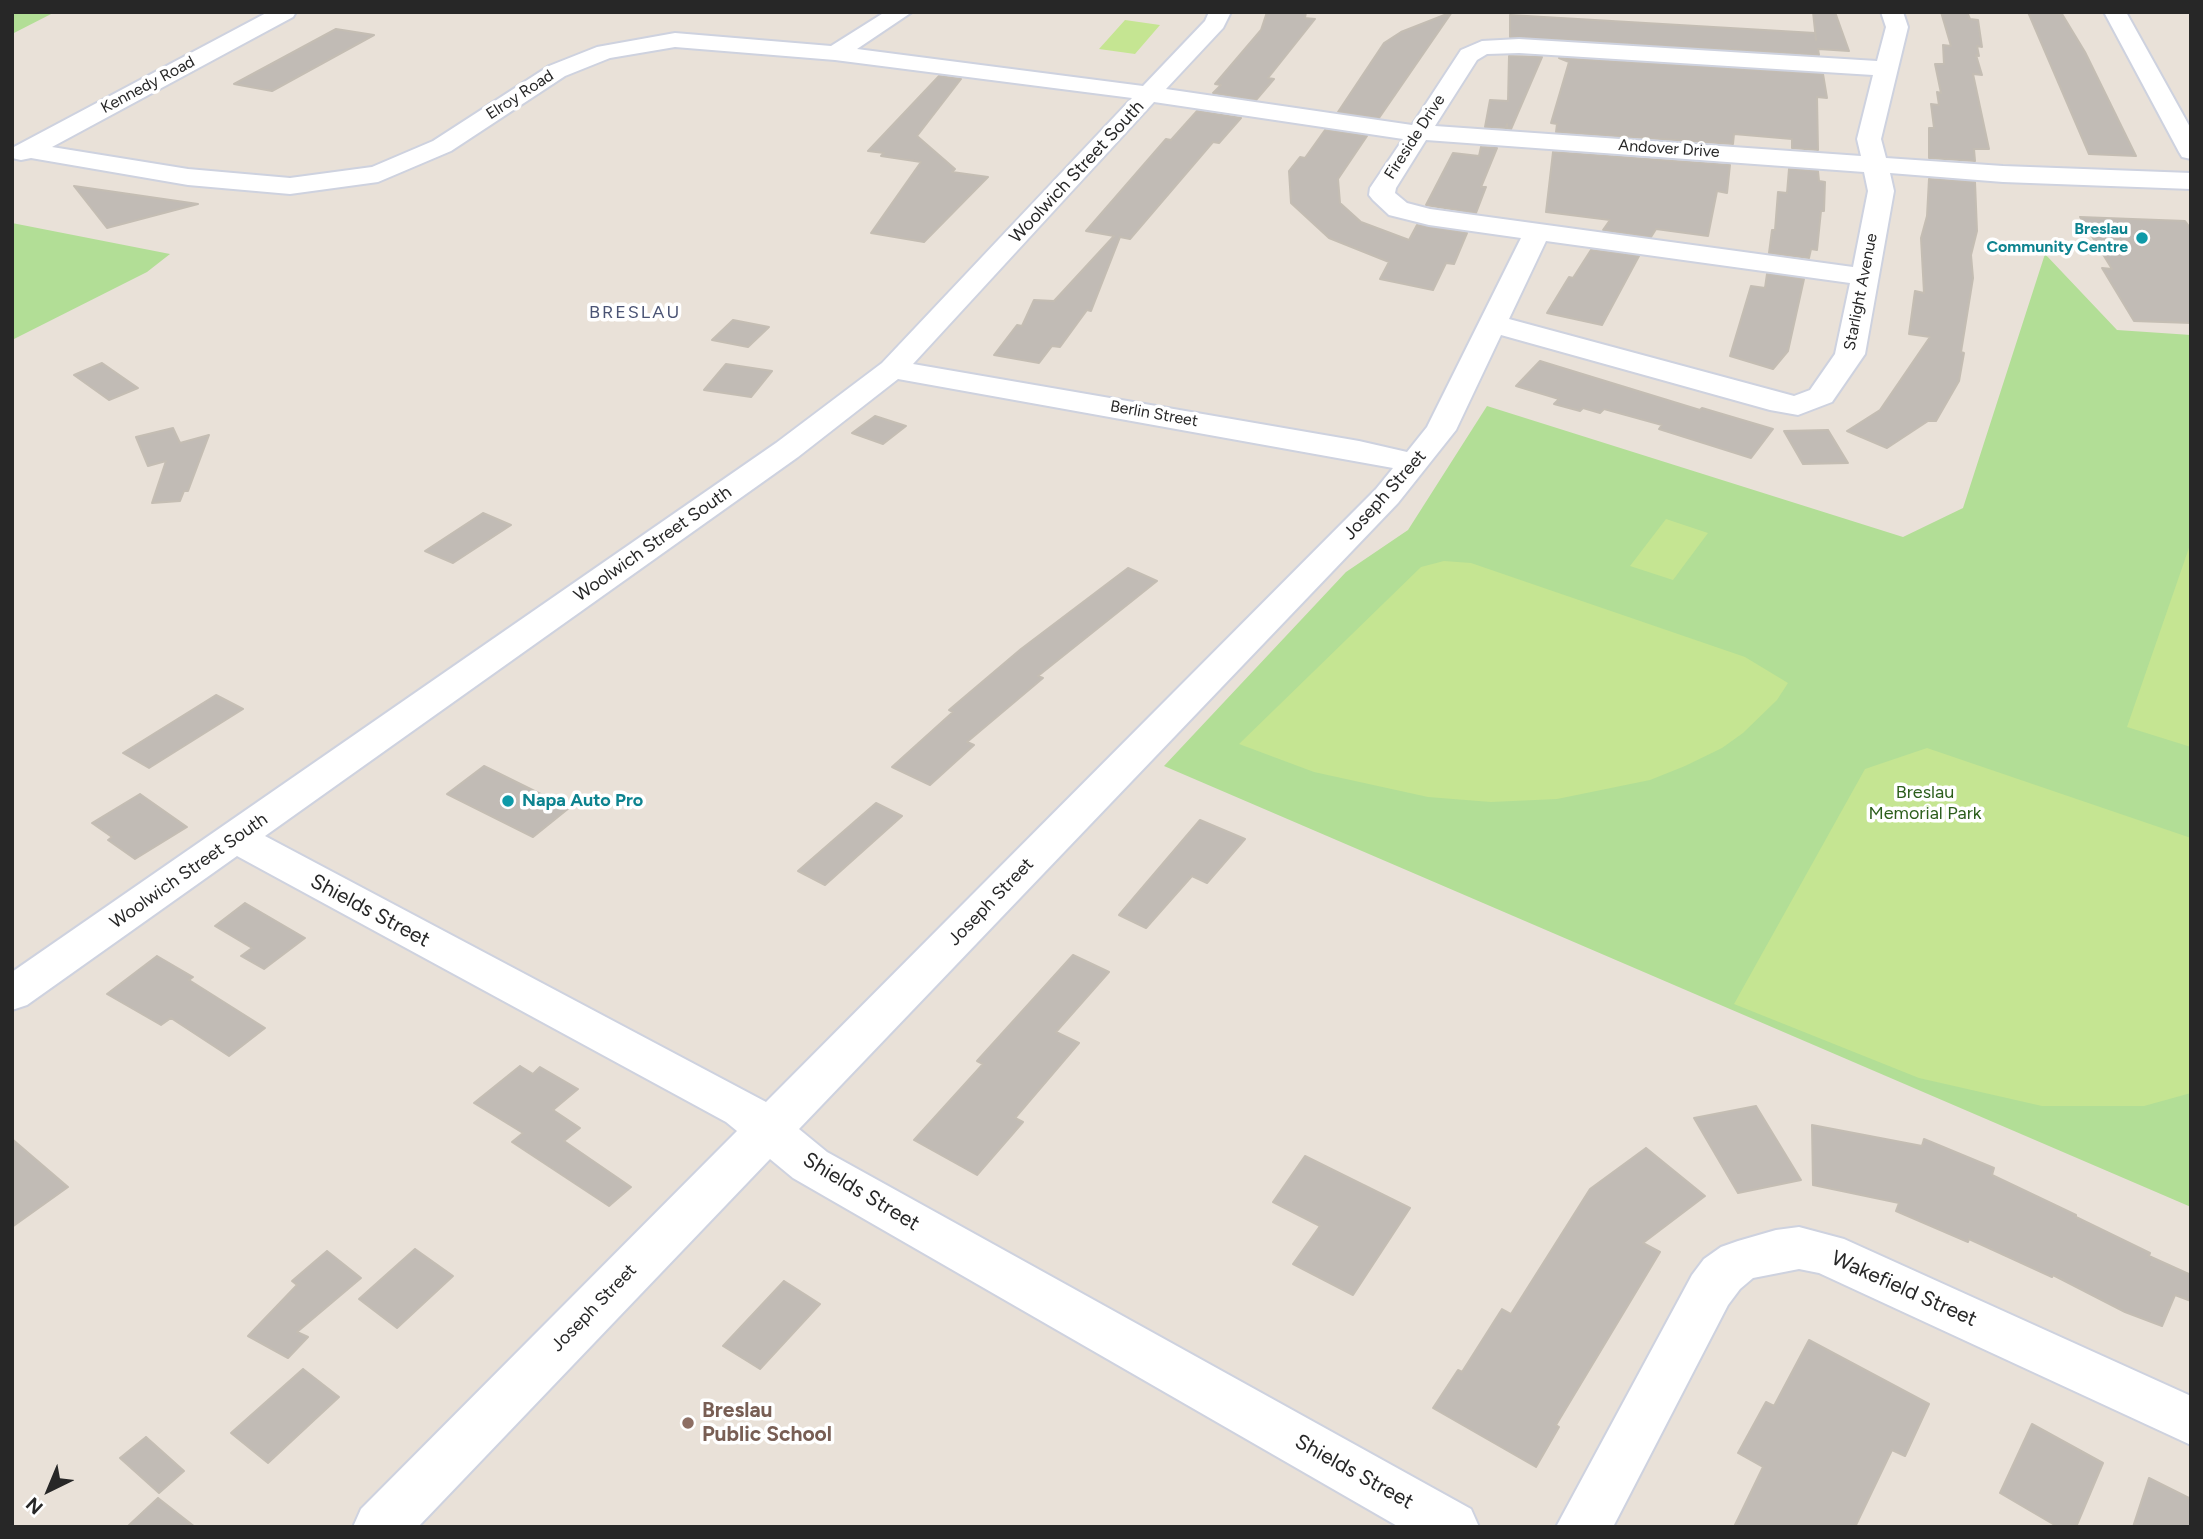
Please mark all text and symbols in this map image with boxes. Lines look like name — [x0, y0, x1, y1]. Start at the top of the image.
street label: Kennedy Road — [98, 52, 198, 118]
street label: Elroy Road — [483, 66, 557, 124]
street label: Fireside Drive — [1381, 91, 1449, 183]
street label: Woolwich Street South — [1005, 96, 1149, 248]
street label: Andover Drive — [1618, 136, 1720, 162]
place label: Breslau Community Centre — [1986, 219, 2128, 257]
marker: Breslau Community Centre — [2134, 230, 2150, 246]
street label: Starlight Avenue — [1840, 232, 1882, 352]
district label: BRESLAU — [590, 302, 680, 324]
street label: Berlin Street — [1109, 397, 1199, 431]
street label: Joseph Street — [1339, 446, 1431, 544]
street label: Woolwich Street South — [570, 481, 736, 607]
park label: Breslau Memorial Park — [1869, 782, 1981, 824]
place label: Napa Auto Pro — [522, 790, 643, 812]
marker: Napa Auto Pro — [500, 793, 516, 809]
street label: Woolwich Street South — [106, 808, 272, 934]
street label: Joseph Street — [944, 854, 1038, 950]
street label: Shields Street — [306, 869, 434, 953]
street label: Shields Street — [798, 1147, 924, 1237]
street label: Wakefield Street — [1827, 1246, 1981, 1332]
street label: Joseph Street — [547, 1260, 641, 1356]
place label: Breslau Public School — [702, 1398, 832, 1448]
marker: Breslau Public School — [680, 1415, 696, 1431]
street label: Shields Street — [1290, 1429, 1418, 1515]
north arrow — [14, 1455, 84, 1525]
text: N — [21, 1492, 48, 1519]

